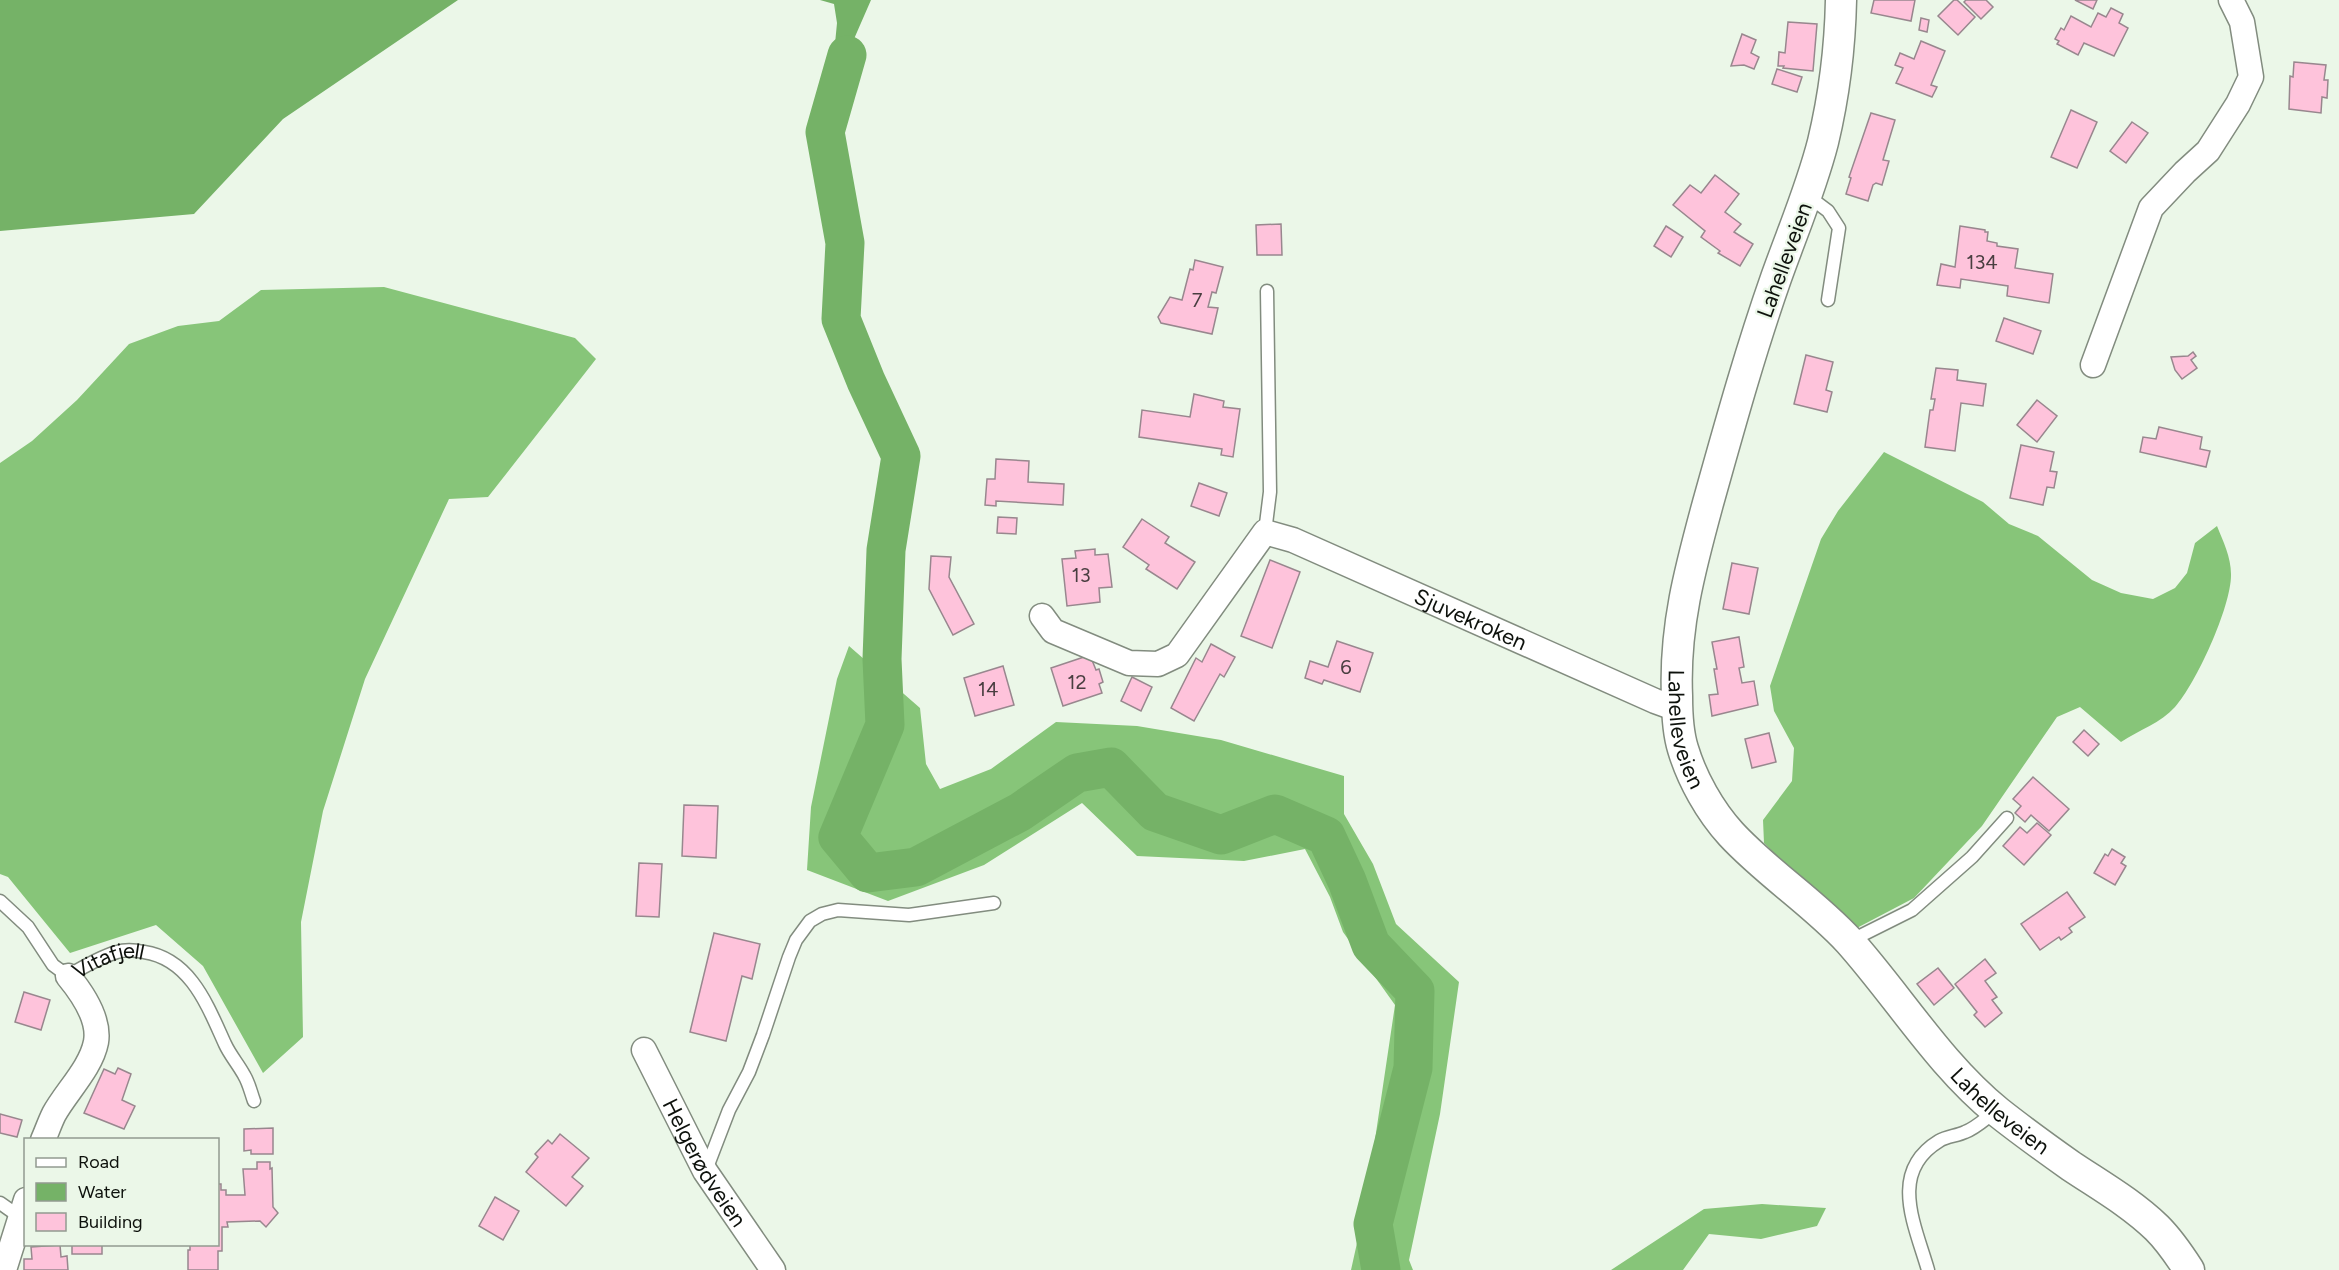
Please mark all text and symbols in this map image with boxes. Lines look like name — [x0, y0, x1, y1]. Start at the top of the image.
street label: Lahelleveien — [1751, 199, 1818, 322]
house number: 134 — [1966, 250, 1998, 274]
house number: 7 — [1192, 288, 1203, 312]
house number: 13 — [1071, 563, 1091, 587]
street label: Sjuvekroken — [1410, 583, 1531, 656]
house number: 6 — [1340, 655, 1352, 679]
house number: 12 — [1067, 670, 1087, 694]
street label: Lahelleveien — [1663, 670, 1710, 793]
house number: 14 — [978, 677, 998, 701]
street label: Vitafjell — [67, 937, 147, 985]
street label: Lahelleveien — [1945, 1062, 2055, 1160]
street label: Helgerødveien — [657, 1094, 752, 1232]
legend — [24, 1138, 219, 1246]
text: Road — [78, 1151, 119, 1173]
text: Water — [78, 1181, 126, 1203]
text: Building — [78, 1211, 143, 1233]

